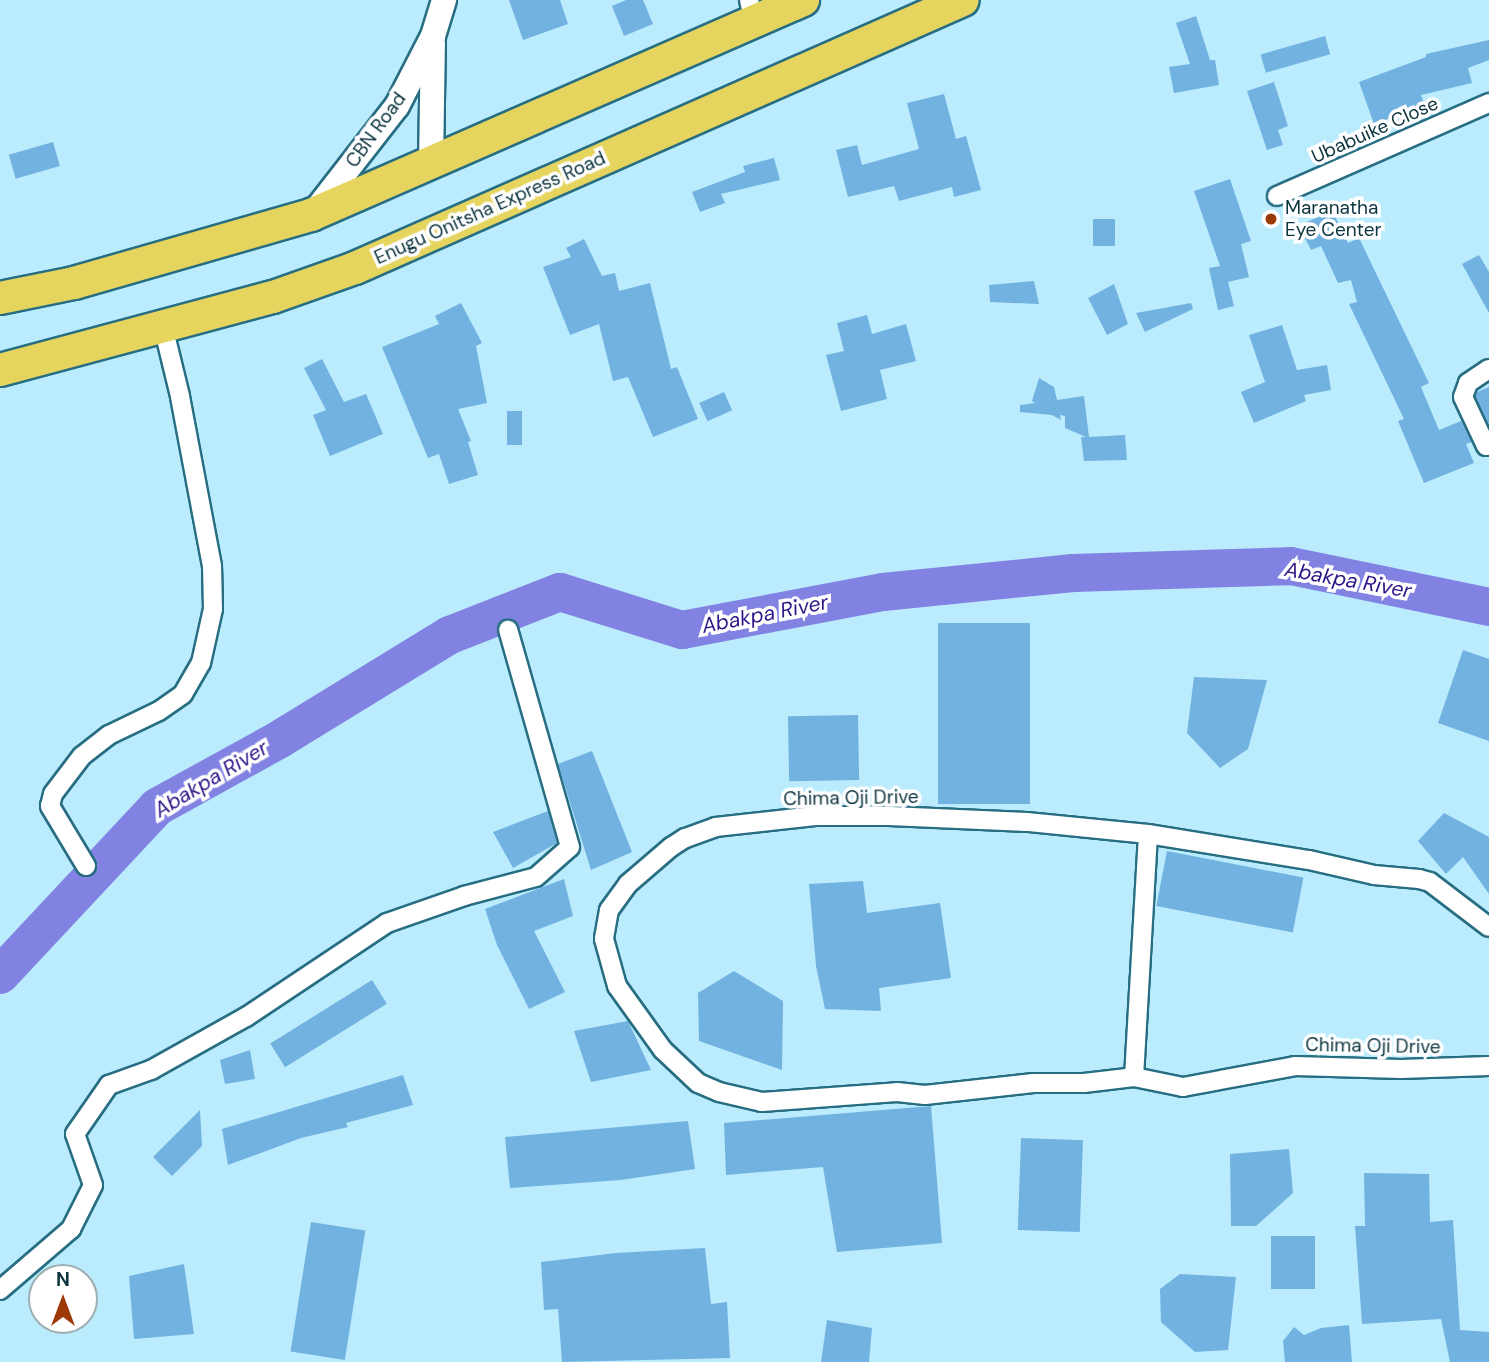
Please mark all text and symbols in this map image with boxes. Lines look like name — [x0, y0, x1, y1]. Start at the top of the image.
street label: CBN Road — [341, 88, 411, 172]
street label: Ubabuike Close — [1308, 92, 1442, 168]
street label: Enugu Onitsha Express Road — [371, 147, 609, 269]
place label: Maranatha Eye Center — [1285, 197, 1382, 241]
marker: Maranatha Eye Center — [1263, 211, 1279, 227]
water label: Abakpa River — [1283, 556, 1413, 604]
water label: Abakpa River — [700, 589, 830, 639]
water label: Abakpa River — [150, 735, 272, 823]
street label: Chima Oji Drive — [783, 785, 919, 811]
street label: Chima Oji Drive — [1305, 1033, 1441, 1059]
north arrow — [28, 1264, 98, 1334]
text: N — [56, 1267, 70, 1292]

